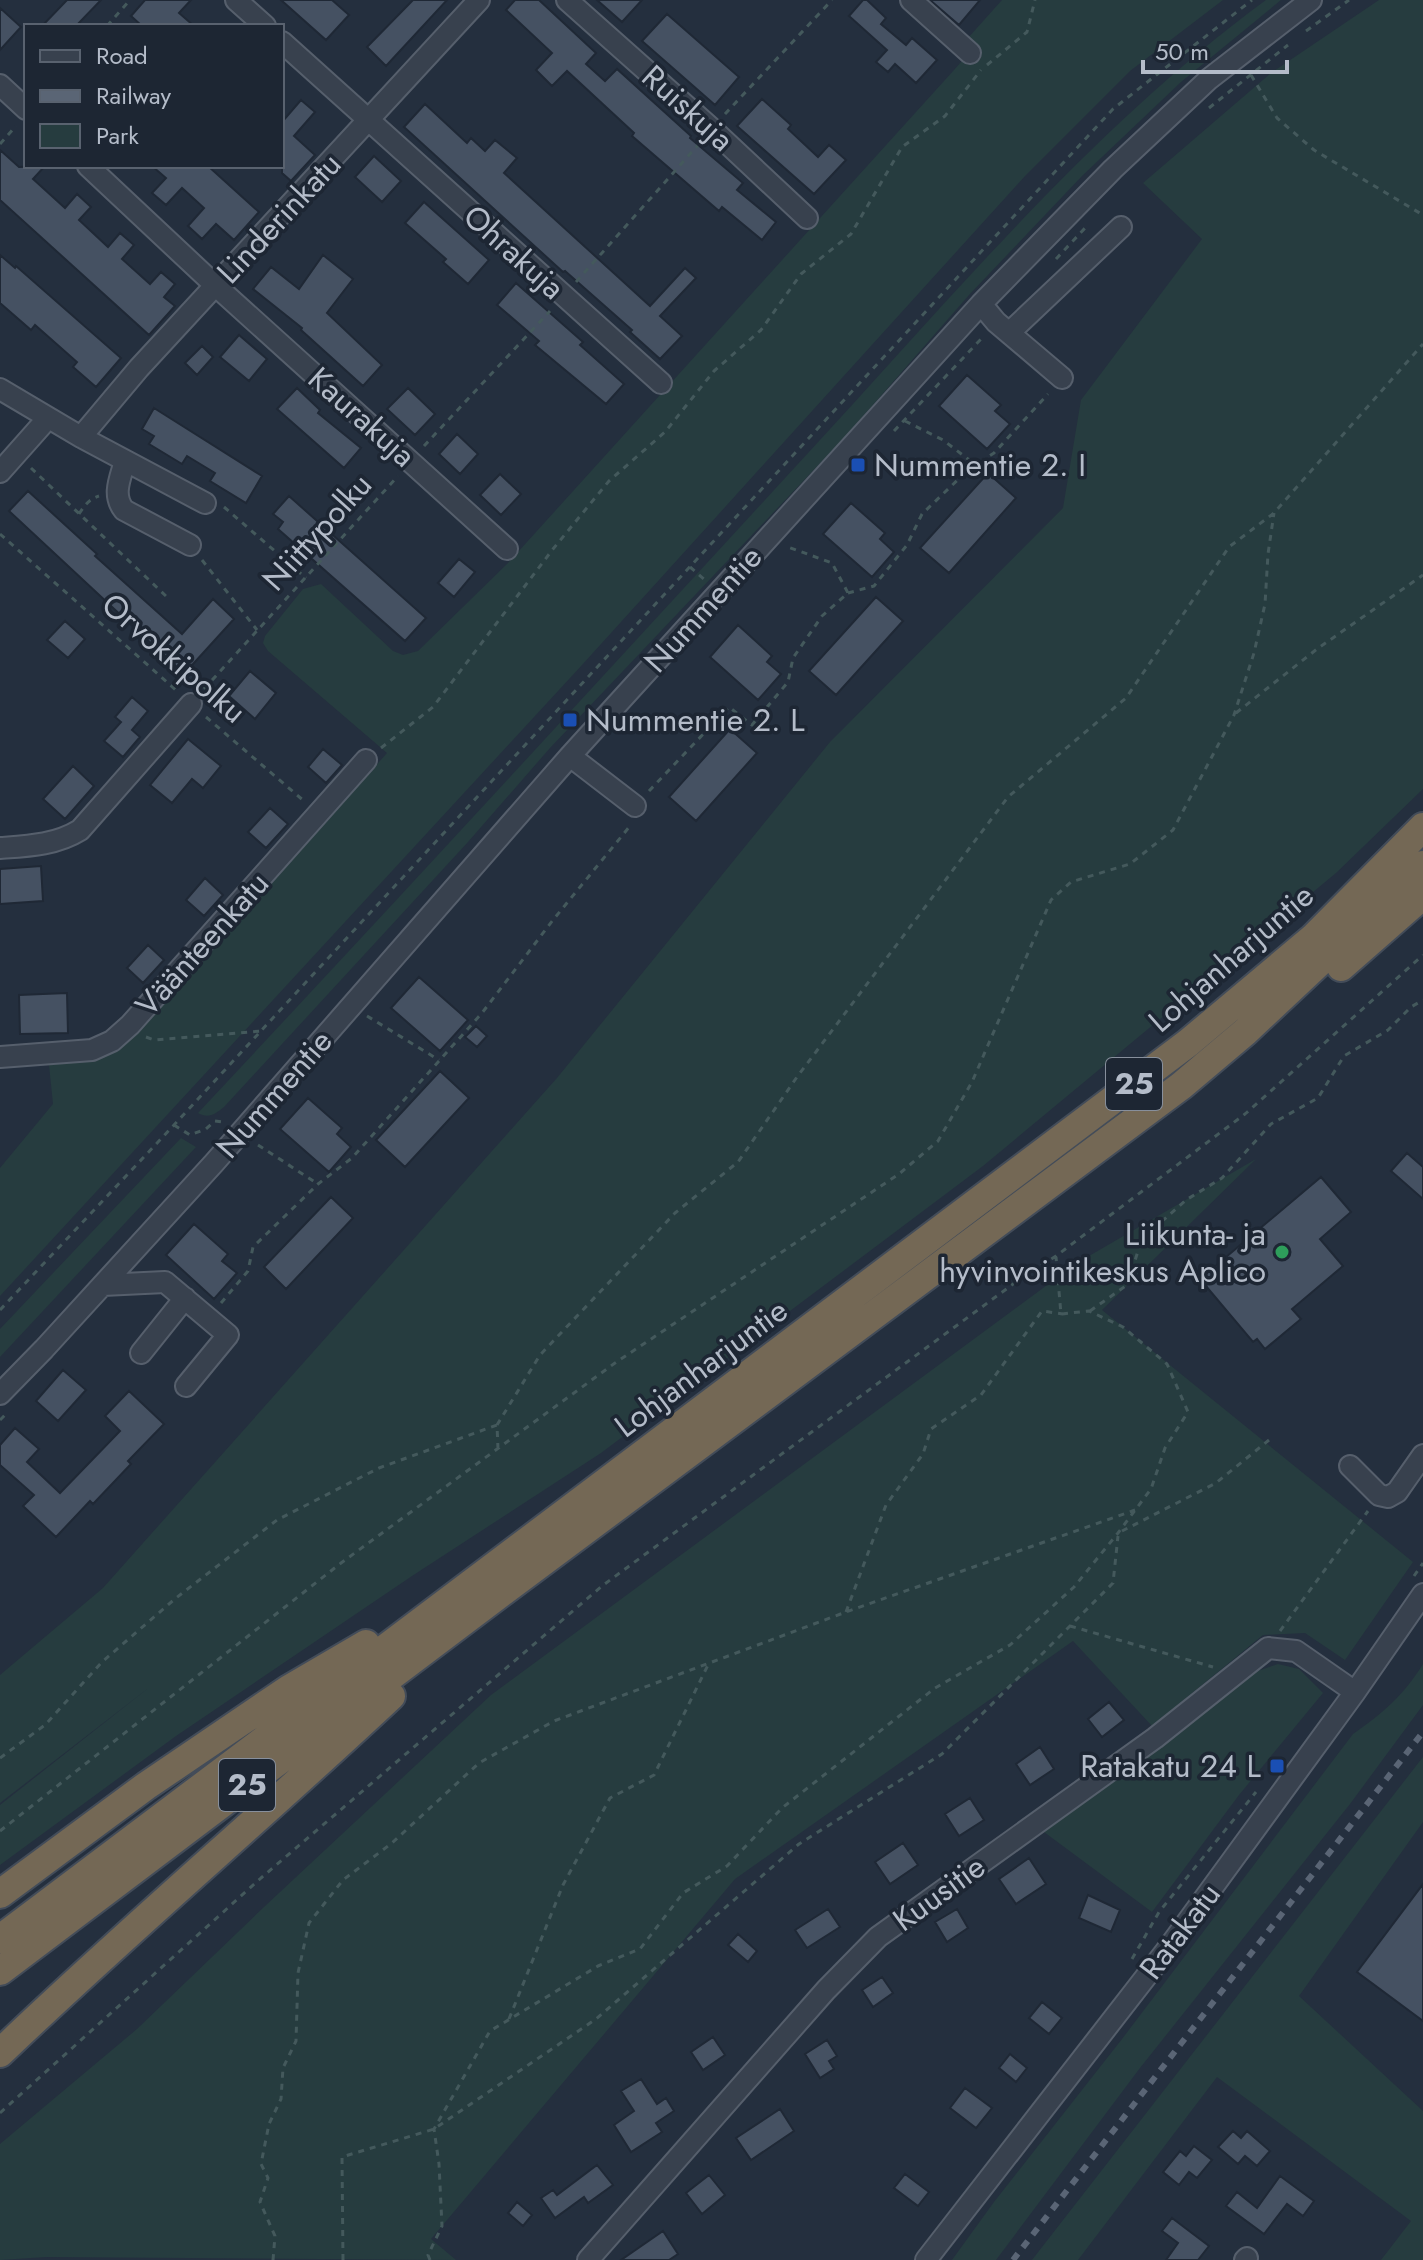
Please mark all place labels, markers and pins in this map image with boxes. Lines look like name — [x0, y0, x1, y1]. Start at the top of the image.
place label: Nummentie 2. I — [874, 442, 1086, 488]
marker: Nummentie 2. I — [849, 456, 867, 474]
place label: Nummentie 2. L — [586, 697, 805, 743]
marker: Nummentie 2. L — [561, 711, 579, 729]
place label: Liikunta- ja hyvinvointikeskus Aplico — [939, 1211, 1266, 1294]
marker: Liikunta- ja hyvinvointikeskus Aplico — [1273, 1243, 1291, 1261]
place label: Ratakatu 24 L — [1080, 1743, 1262, 1789]
marker: Ratakatu 24 L — [1268, 1757, 1286, 1775]

